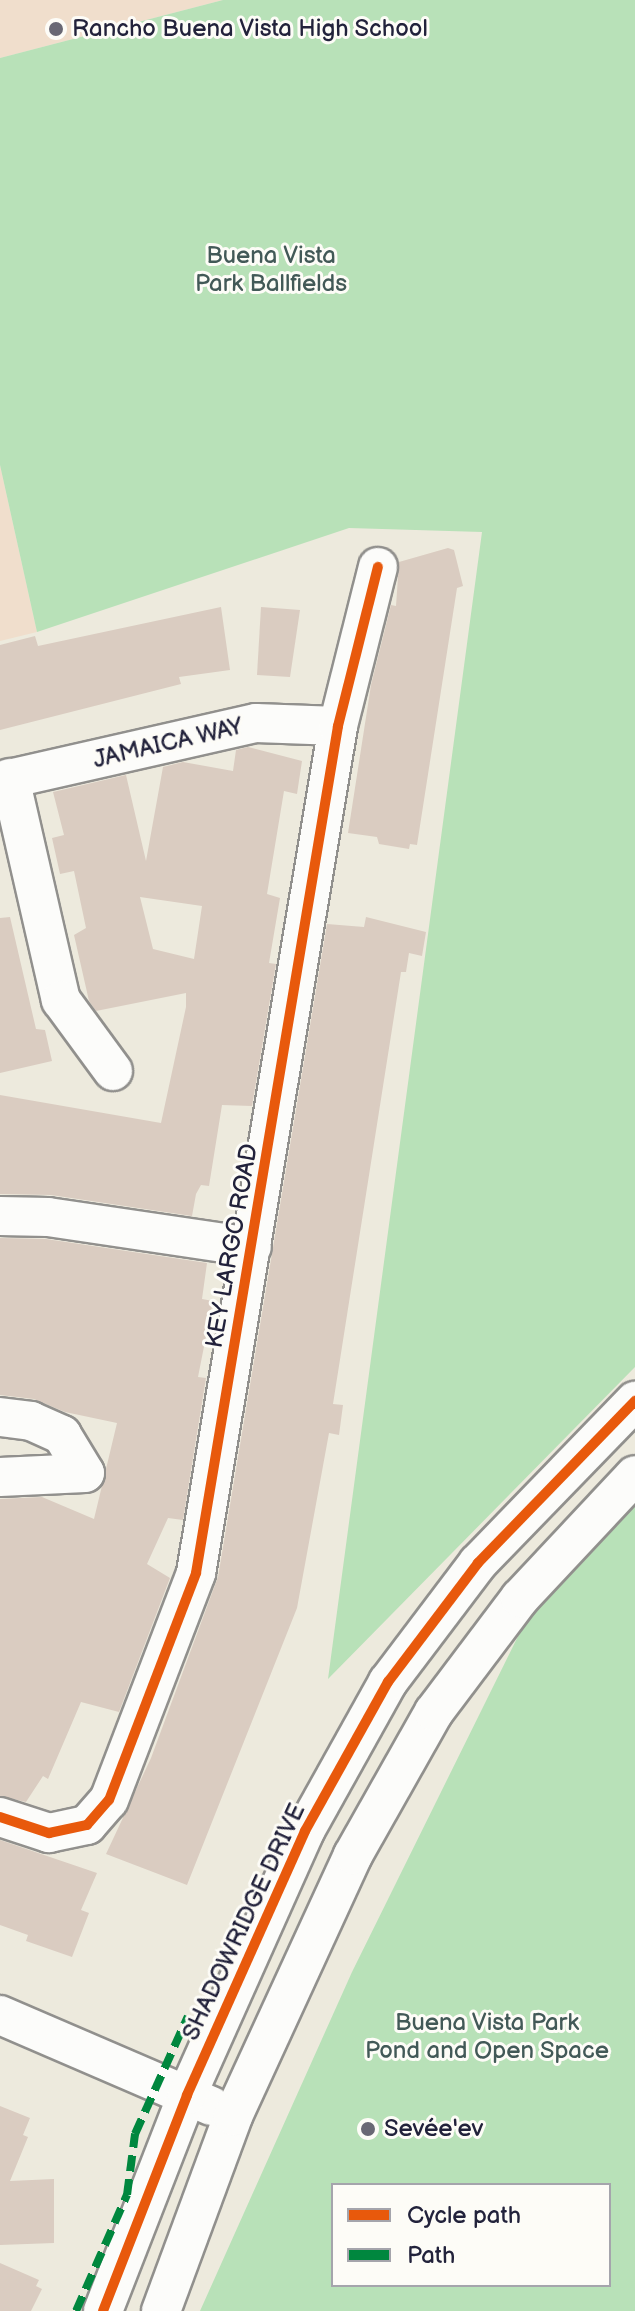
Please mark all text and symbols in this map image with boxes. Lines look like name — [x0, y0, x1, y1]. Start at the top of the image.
place label: Rancho Buena Vista High School — [72, 15, 429, 43]
marker: Rancho Buena Vista High School — [47, 20, 65, 38]
park label: Buena Vista Park Ballfields — [195, 242, 347, 298]
street label: JAMAICA WAY — [90, 712, 246, 774]
street label: KEY LARGO ROAD — [200, 1142, 264, 1350]
street label: SHADOWRIDGE DRIVE — [176, 1799, 312, 2045]
park label: Buena Vista Park Pond and Open Space — [365, 2009, 609, 2065]
place label: Sevée'ev — [384, 2115, 483, 2143]
marker: Sevée'ev — [359, 2120, 377, 2138]
legend — [331, 2183, 611, 2287]
text: Cycle path — [407, 2201, 521, 2230]
text: Path — [407, 2241, 455, 2270]

